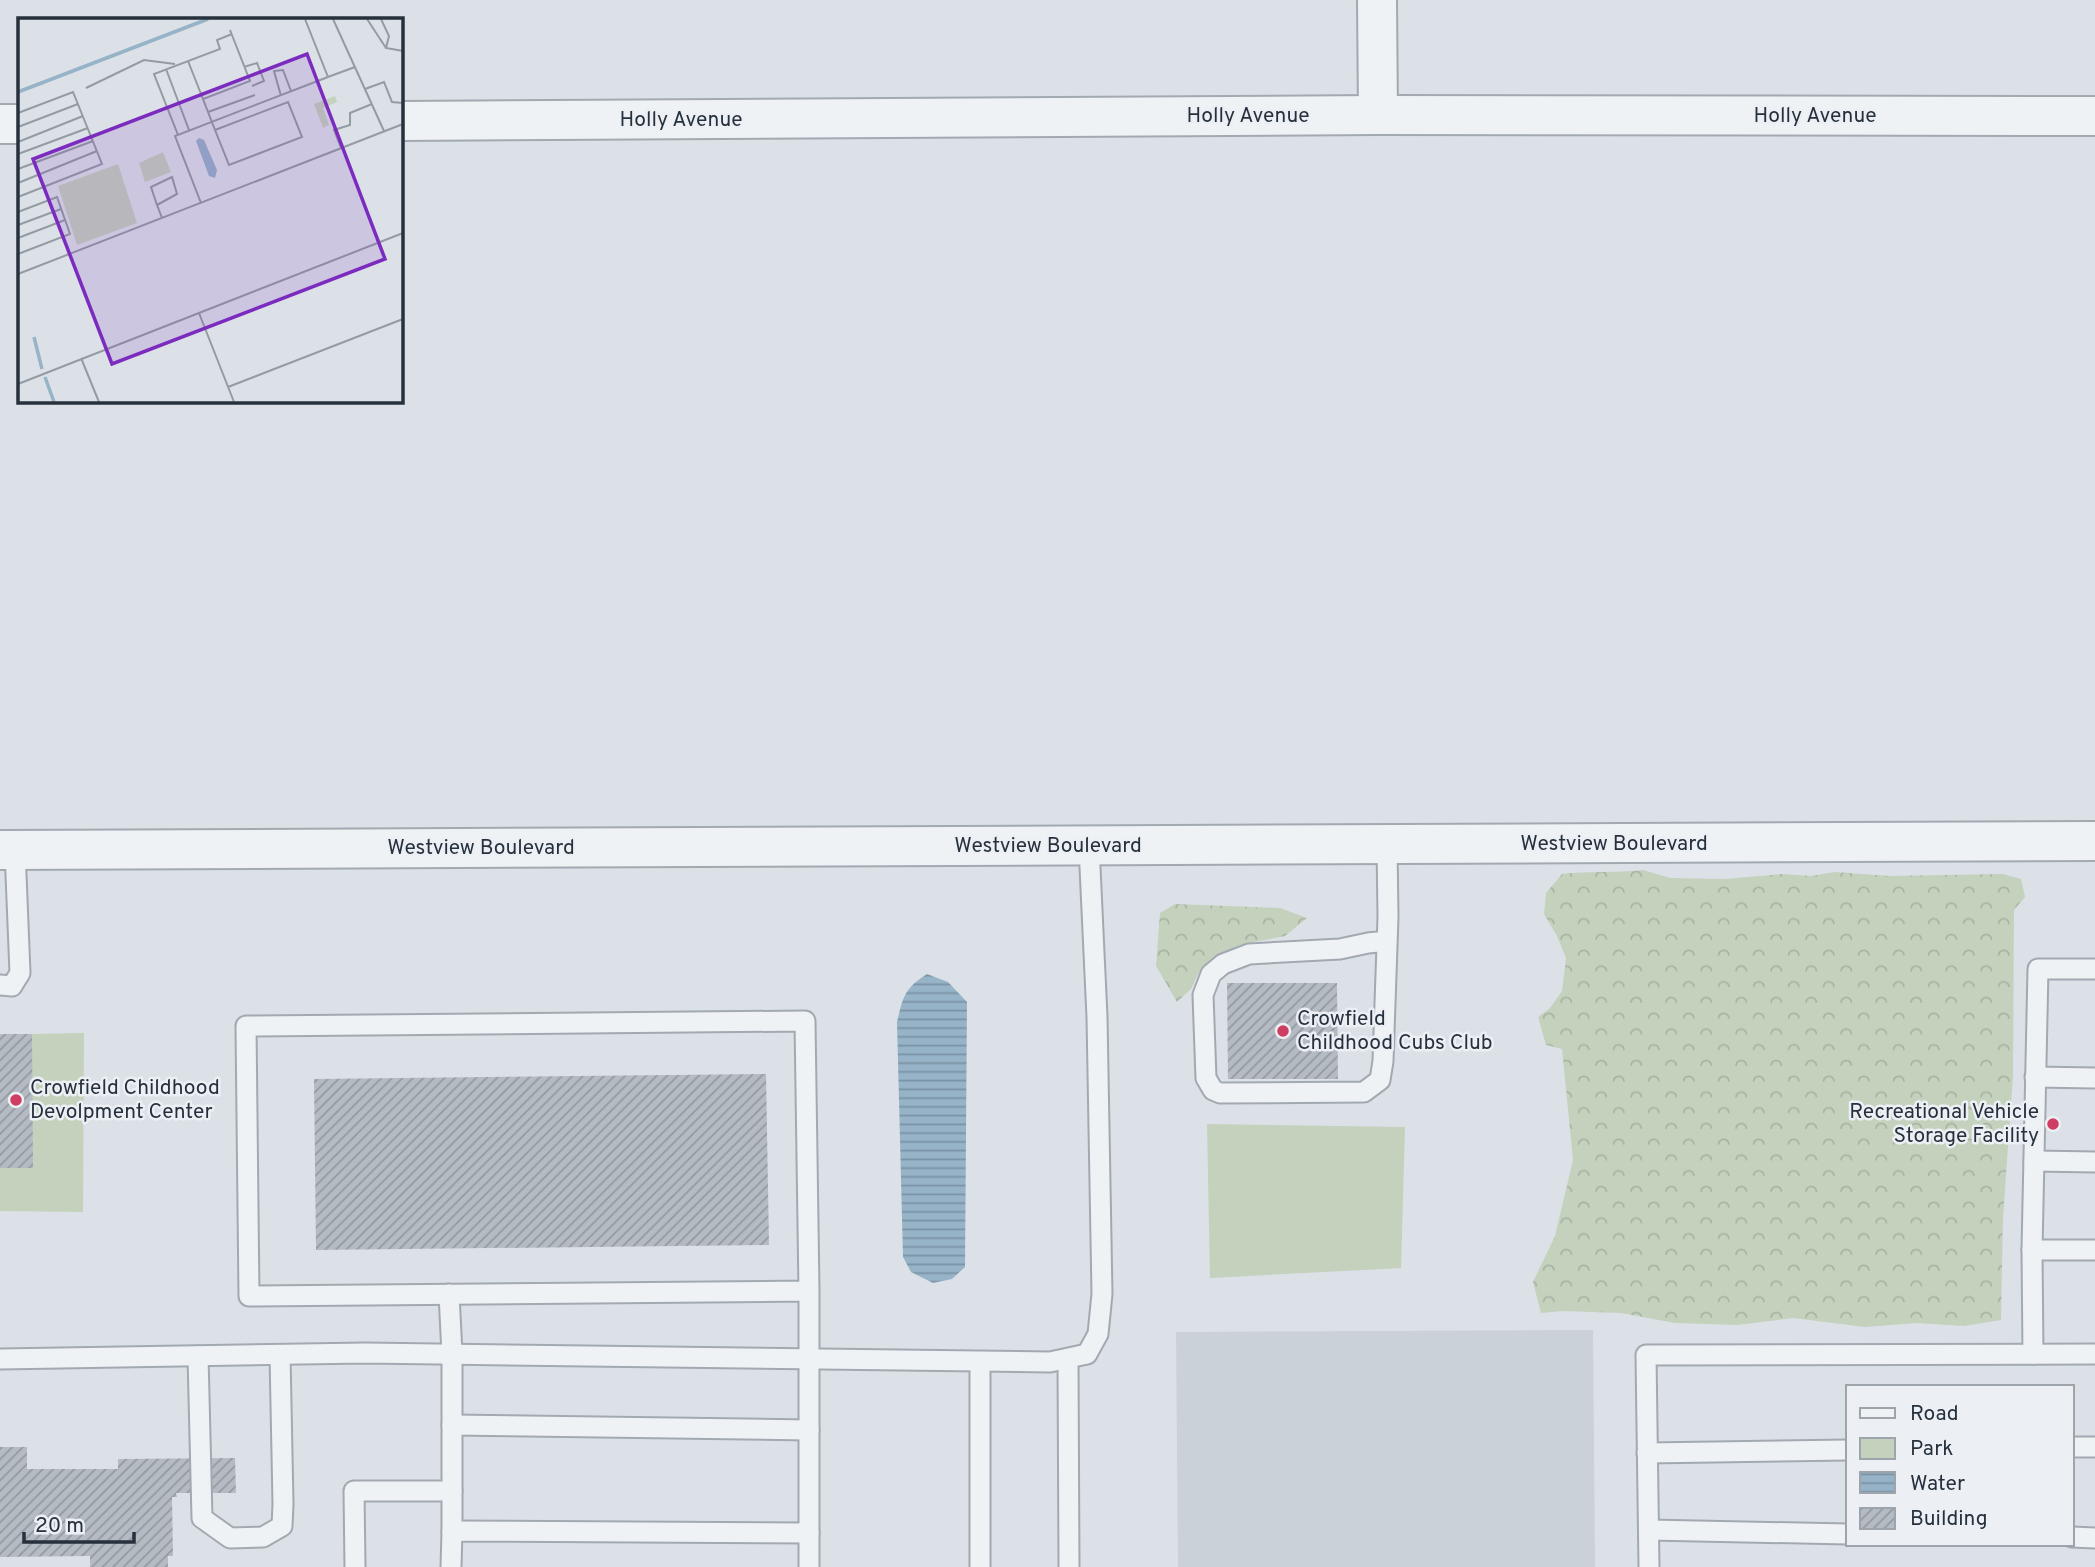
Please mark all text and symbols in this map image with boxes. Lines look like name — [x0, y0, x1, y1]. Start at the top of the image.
inset map — [18, 18, 402, 402]
street label: Holly Avenue — [1187, 103, 1309, 130]
street label: Holly Avenue — [1754, 103, 1876, 130]
street label: Holly Avenue — [620, 107, 742, 134]
street label: Westview Boulevard — [1520, 831, 1708, 858]
street label: Westview Boulevard — [954, 833, 1142, 860]
street label: Westview Boulevard — [387, 835, 575, 862]
place label: Crowfield Childhood Cubs Club — [1297, 1006, 1493, 1057]
marker: Crowfield Childhood Cubs Club — [1275, 1023, 1291, 1039]
place label: Crowfield Childhood Devolpment Center — [30, 1075, 220, 1126]
marker: Crowfield Childhood Devolpment Center — [8, 1092, 24, 1108]
place label: Recreational Vehicle Storage Facility — [1849, 1099, 2039, 1150]
marker: Recreational Vehicle Storage Facility — [2045, 1116, 2061, 1132]
legend — [1846, 1385, 2074, 1546]
text: Road — [1910, 1401, 1959, 1428]
text: Park — [1910, 1436, 1953, 1463]
text: Water — [1910, 1471, 1965, 1498]
scale bar — [24, 1500, 135, 1544]
text: Building — [1910, 1506, 1988, 1533]
text: 20 m — [35, 1513, 84, 1540]

